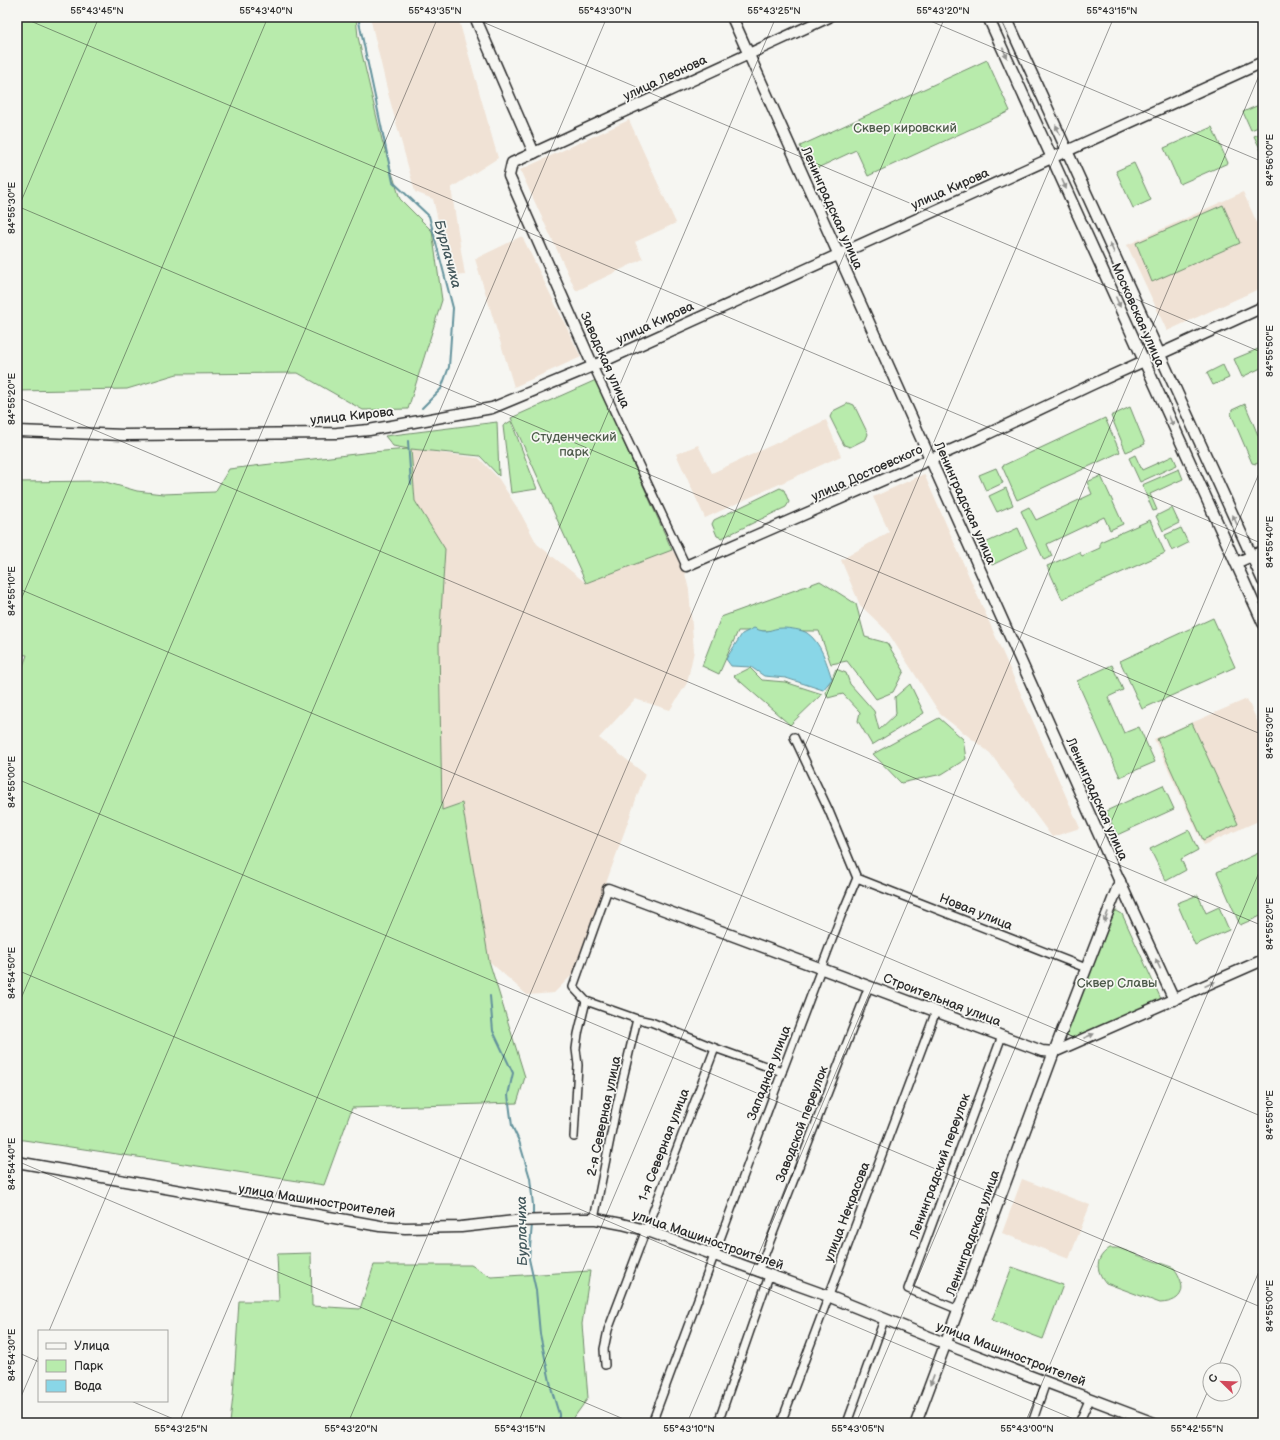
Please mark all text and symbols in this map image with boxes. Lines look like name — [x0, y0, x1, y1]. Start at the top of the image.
text: 55°43'45"N — [70, 5, 124, 17]
text: 55°43'40"N — [239, 5, 293, 17]
text: 55°43'35"N — [408, 5, 462, 17]
text: 55°43'30"N — [578, 5, 632, 17]
text: 55°43'25"N — [747, 5, 801, 17]
text: 55°43'20"N — [916, 5, 970, 17]
text: 55°43'15"N — [1086, 5, 1138, 17]
one-way arrow — [1002, 47, 1008, 59]
street label: улица Леонова — [621, 52, 710, 104]
park label: Сквер кировский — [853, 120, 957, 136]
one-way arrow — [1055, 125, 1061, 136]
text: 84°56'00"E — [1264, 133, 1276, 186]
street label: Ленинградская улица — [797, 143, 866, 272]
street label: улица Кирова — [908, 165, 992, 213]
one-way arrow — [1061, 178, 1067, 189]
text: 84°55'30"E — [6, 182, 18, 234]
water label: Бурлачиха — [431, 218, 465, 290]
one-way arrow — [1109, 243, 1115, 254]
street label: Московская улица — [1108, 261, 1168, 370]
one-way arrow — [1114, 296, 1121, 308]
street label: улица Кирова — [614, 298, 697, 348]
street label: Заводская улица — [577, 309, 634, 411]
text: 84°55'50"E — [1264, 325, 1276, 377]
text: 84°55'20"E — [6, 373, 18, 425]
street label: улица Кирова — [310, 404, 395, 428]
one-way arrow — [1168, 415, 1174, 426]
park label: Студенческий парк — [531, 429, 617, 460]
street label: Ленинградская улица — [930, 438, 999, 567]
street label: улица Достоевского — [809, 441, 925, 505]
one-way arrow — [1232, 514, 1238, 525]
text: 84°55'40"E — [1264, 516, 1276, 568]
text: 84°55'10"E — [6, 566, 18, 616]
text: 84°55'30"E — [1264, 707, 1276, 759]
street label: Ленинградская улица — [1062, 734, 1131, 863]
text: 84°55'00"E — [6, 756, 18, 808]
street label: Новая улица — [937, 890, 1015, 934]
text: 84°55'20"E — [1264, 898, 1276, 950]
one-way arrow — [1102, 912, 1108, 924]
text: 84°54'50"E — [6, 947, 18, 999]
one-way arrow — [1155, 959, 1161, 970]
street label: Строительная улица — [881, 970, 1004, 1030]
park label: Сквер Славы — [1077, 975, 1157, 991]
one-way arrow — [1204, 981, 1215, 987]
street label: Западная улица — [744, 1023, 795, 1123]
one-way arrow — [1084, 1033, 1095, 1039]
street label: 2-я Северная улица — [583, 1054, 625, 1177]
street label: Заводской переулок — [772, 1063, 832, 1185]
street label: 1-я Северная улица — [635, 1086, 693, 1204]
text: 84°55'10"E — [1264, 1090, 1276, 1140]
street label: Ленинградский переулок — [906, 1091, 974, 1242]
text: 84°54'40"E — [6, 1137, 18, 1190]
street label: улица Некрасова — [821, 1159, 874, 1264]
street label: Ленинградская улица — [942, 1168, 1003, 1299]
street label: улица Машиностроителей — [237, 1181, 397, 1221]
water label: Бурлачиха — [513, 1196, 531, 1266]
street label: улица Машиностроителей — [630, 1207, 786, 1273]
text: 84°55'00"E — [1264, 1280, 1276, 1332]
street label: улица Машиностроителей — [934, 1318, 1088, 1390]
text: 84°54'30"E — [6, 1328, 18, 1381]
legend — [38, 1330, 168, 1402]
text: Улица — [74, 1339, 110, 1354]
text: Парк — [74, 1359, 104, 1374]
north arrow — [1202, 1362, 1242, 1402]
text: С — [1206, 1372, 1221, 1384]
one-way arrow — [929, 1375, 935, 1387]
text: Вода — [74, 1379, 102, 1394]
text: 55°43'25"N — [154, 1423, 208, 1435]
text: 55°43'20"N — [324, 1423, 378, 1435]
text: 55°43'15"N — [494, 1423, 546, 1435]
text: 55°43'10"N — [663, 1423, 715, 1435]
text: 55°43'05"N — [831, 1423, 885, 1435]
text: 55°43'00"N — [1000, 1423, 1054, 1435]
text: 55°42'55"N — [1171, 1423, 1223, 1435]

